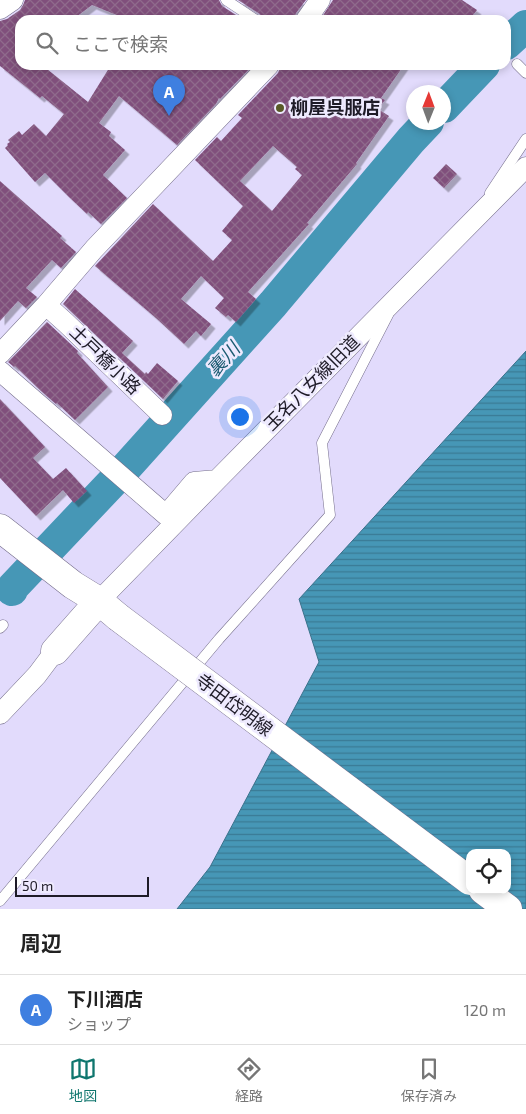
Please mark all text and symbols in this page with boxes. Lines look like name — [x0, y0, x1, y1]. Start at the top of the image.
search box — [15, 15, 511, 70]
icon: search — [33, 29, 61, 57]
text: ここで検索 — [73, 32, 168, 55]
pin: A — [153, 75, 185, 116]
north arrow — [406, 85, 451, 130]
place label: 柳屋呉服店 — [290, 96, 380, 118]
marker: 柳屋呉服店 — [274, 102, 286, 114]
street label: 土戸橋小路 — [66, 320, 146, 398]
street label: 玉名八女線旧道 — [259, 330, 364, 435]
water label: 裏川 — [201, 335, 245, 380]
your location — [227, 404, 253, 430]
street label: 寺田岱明線 — [192, 668, 277, 740]
map controls — [466, 849, 511, 894]
button: locate — [466, 849, 511, 894]
scale bar — [15, 874, 149, 897]
text: 50 m — [22, 877, 53, 894]
text: 周辺 — [20, 930, 62, 955]
text: 下川酒店 — [67, 987, 143, 1010]
text: A — [31, 1000, 41, 1019]
text: 120 m — [463, 1000, 506, 1019]
text: ショップ — [67, 1014, 131, 1033]
tab: 地図 — [69, 1055, 97, 1105]
tab: 経路 — [235, 1055, 263, 1105]
tab: 保存済み — [401, 1055, 457, 1105]

